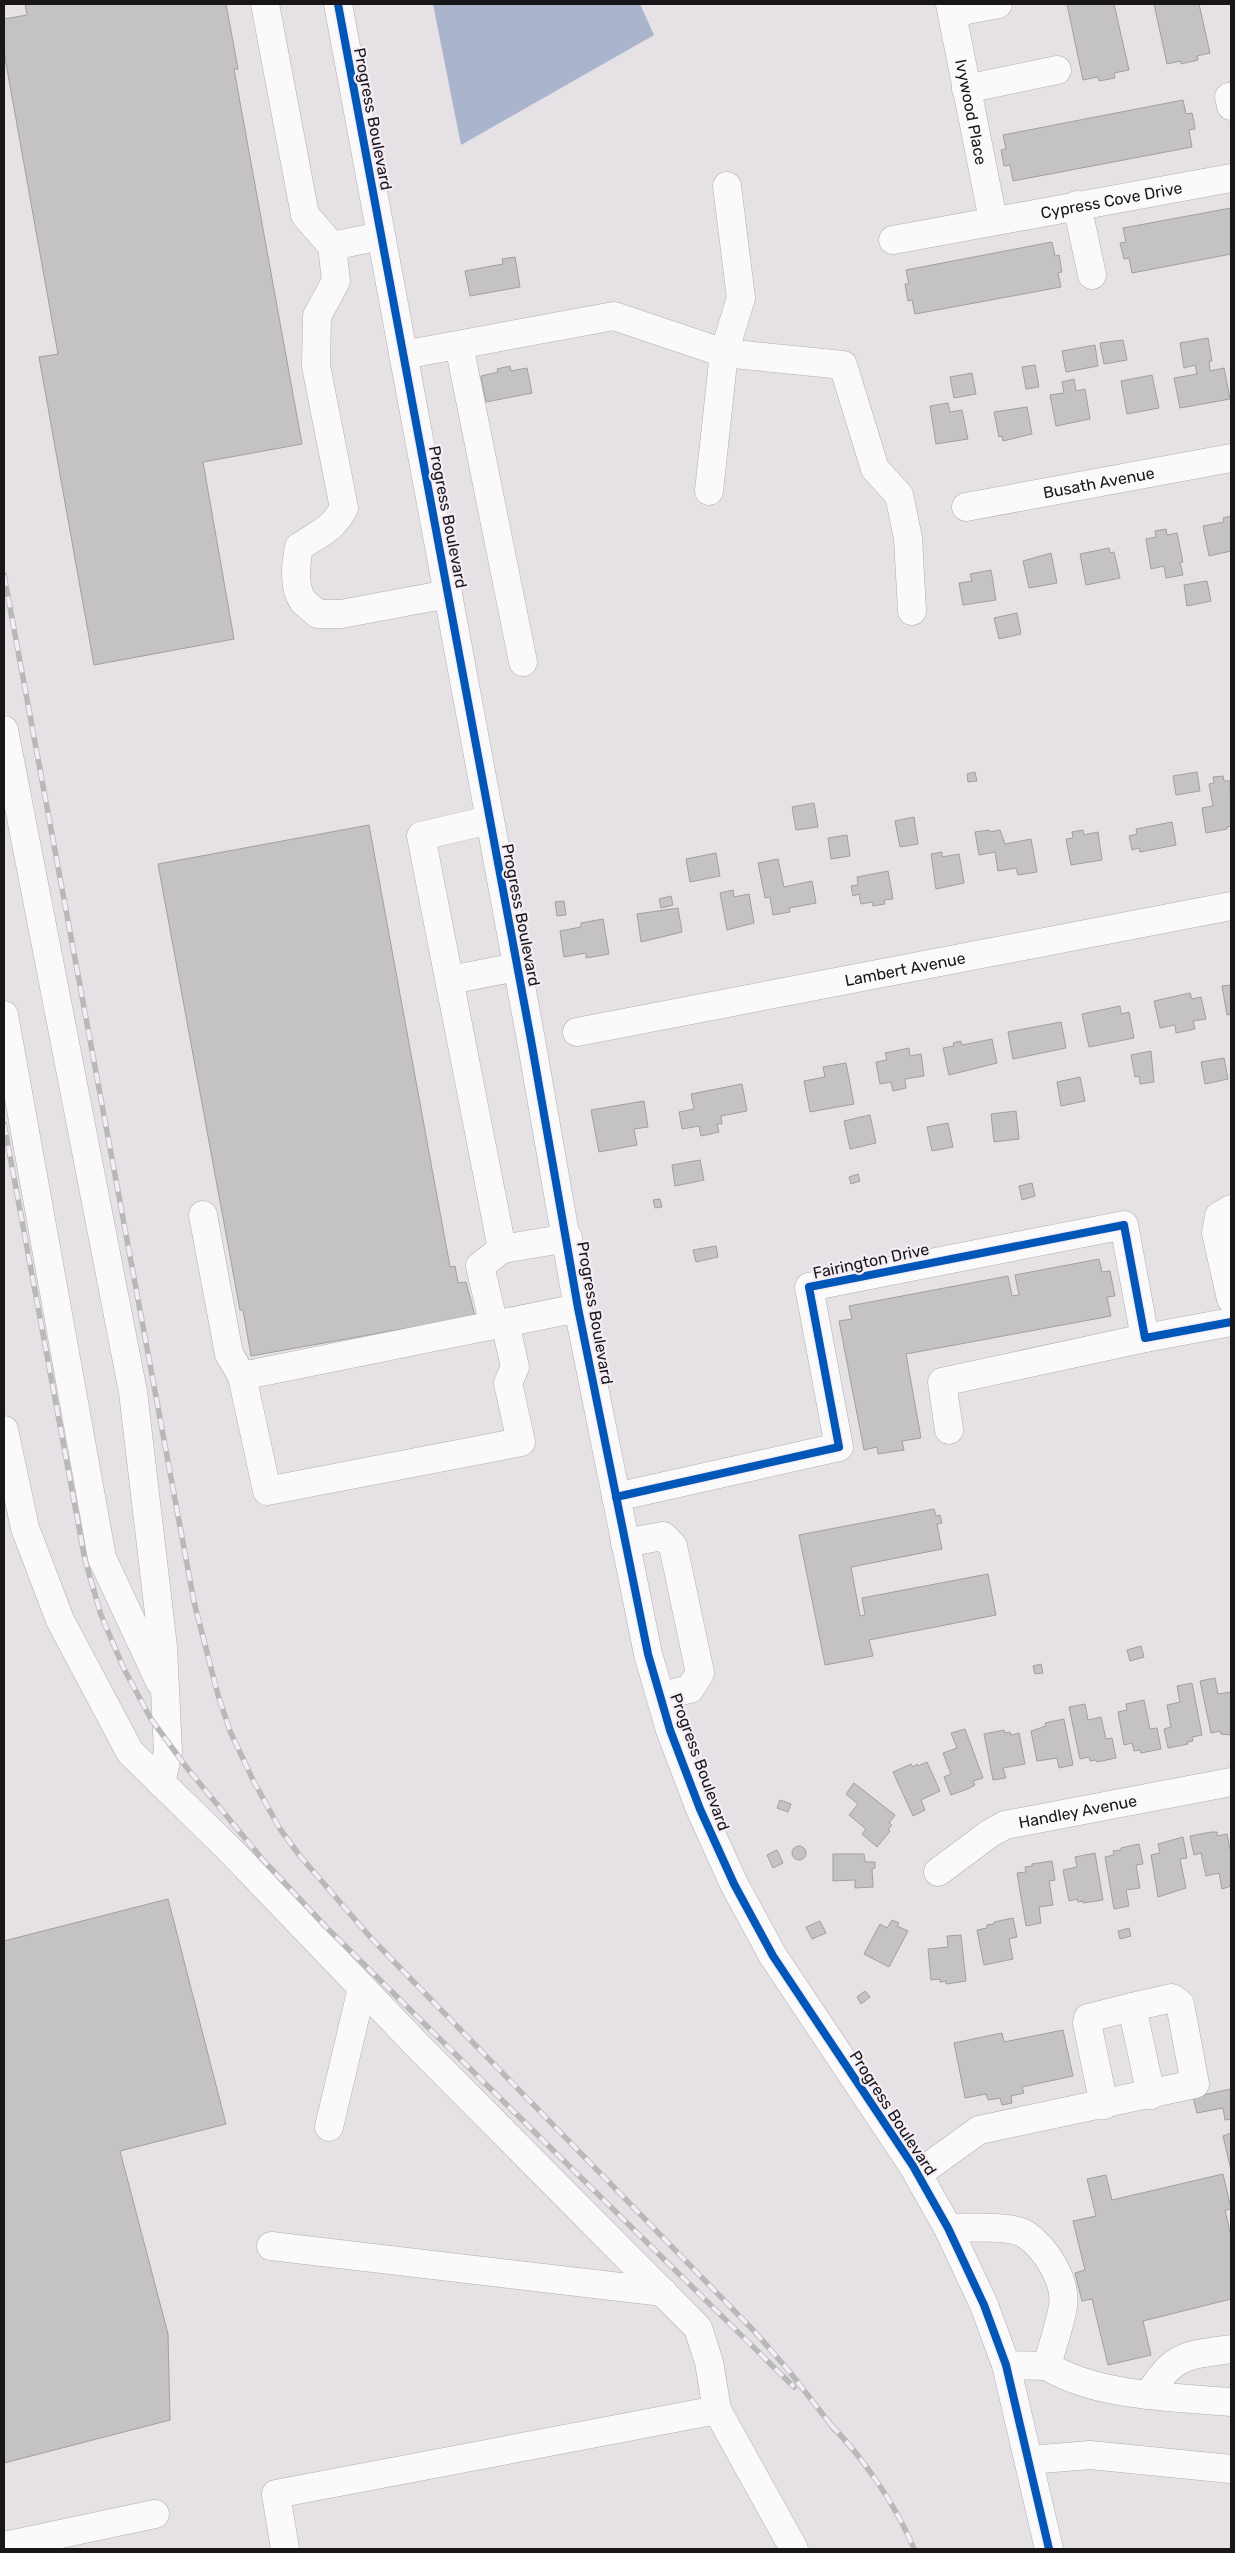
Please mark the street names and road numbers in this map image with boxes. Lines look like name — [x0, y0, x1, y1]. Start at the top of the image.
street label: Progress Boulevard — [350, 46, 396, 192]
street label: Ivywood Place — [952, 57, 991, 166]
street label: Cypress Cove Drive — [1039, 178, 1184, 222]
street label: Progress Boulevard — [425, 444, 471, 590]
street label: Busath Avenue — [1042, 463, 1156, 502]
street label: Progress Boulevard — [498, 842, 544, 988]
street label: Lambert Avenue — [843, 948, 967, 990]
street label: Fairington Drive — [811, 1239, 931, 1283]
street label: Progress Boulevard — [573, 1240, 617, 1386]
street label: Progress Boulevard — [666, 1691, 734, 1833]
street label: Handley Avenue — [1017, 1791, 1139, 1832]
street label: Progress Boulevard — [846, 2047, 940, 2179]

